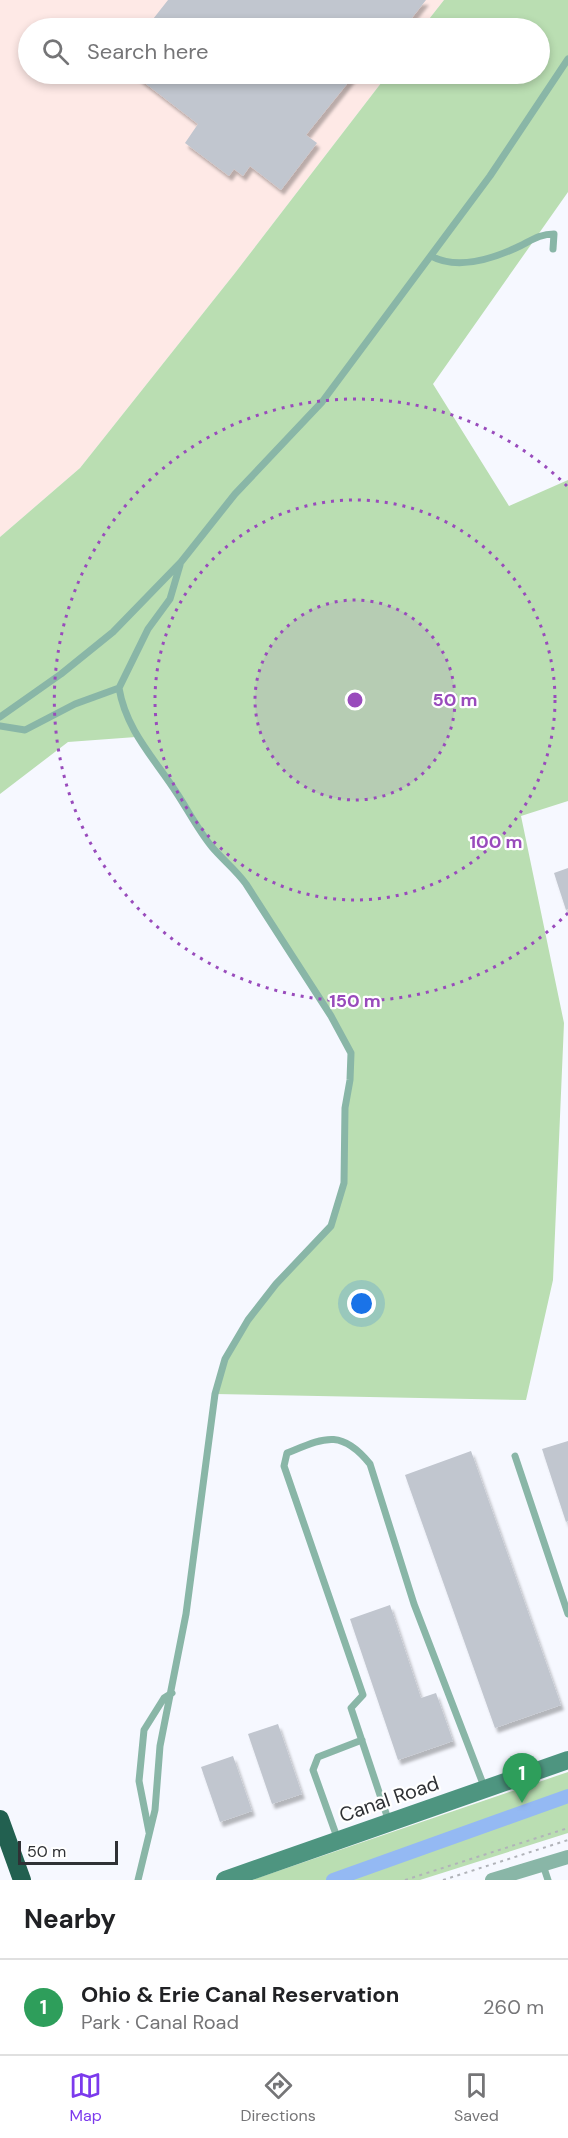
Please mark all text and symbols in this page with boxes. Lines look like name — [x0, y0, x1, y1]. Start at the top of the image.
search box — [18, 18, 550, 84]
icon: search — [39, 35, 72, 68]
text: Search here — [87, 37, 208, 66]
text: 50 m — [432, 688, 478, 712]
centre of rings — [345, 690, 365, 710]
text: 100 m — [469, 830, 523, 854]
text: 150 m — [329, 989, 381, 1013]
your location — [347, 1289, 376, 1318]
pin: 1 — [502, 1754, 542, 1803]
street label: Canal Road — [336, 1770, 442, 1828]
scale bar — [18, 1838, 118, 1866]
text: 50 m — [27, 1841, 66, 1862]
text: Nearby — [24, 1902, 116, 1936]
text: Ohio & Erie Canal Reservation — [81, 1980, 399, 2009]
text: 1 — [40, 1994, 47, 2020]
text: 260 m — [483, 1994, 544, 2020]
text: Park · Canal Road — [81, 2009, 239, 2035]
tab: Map — [69, 2069, 102, 2126]
tab: Directions — [240, 2069, 316, 2126]
tab: Saved — [454, 2069, 499, 2126]

